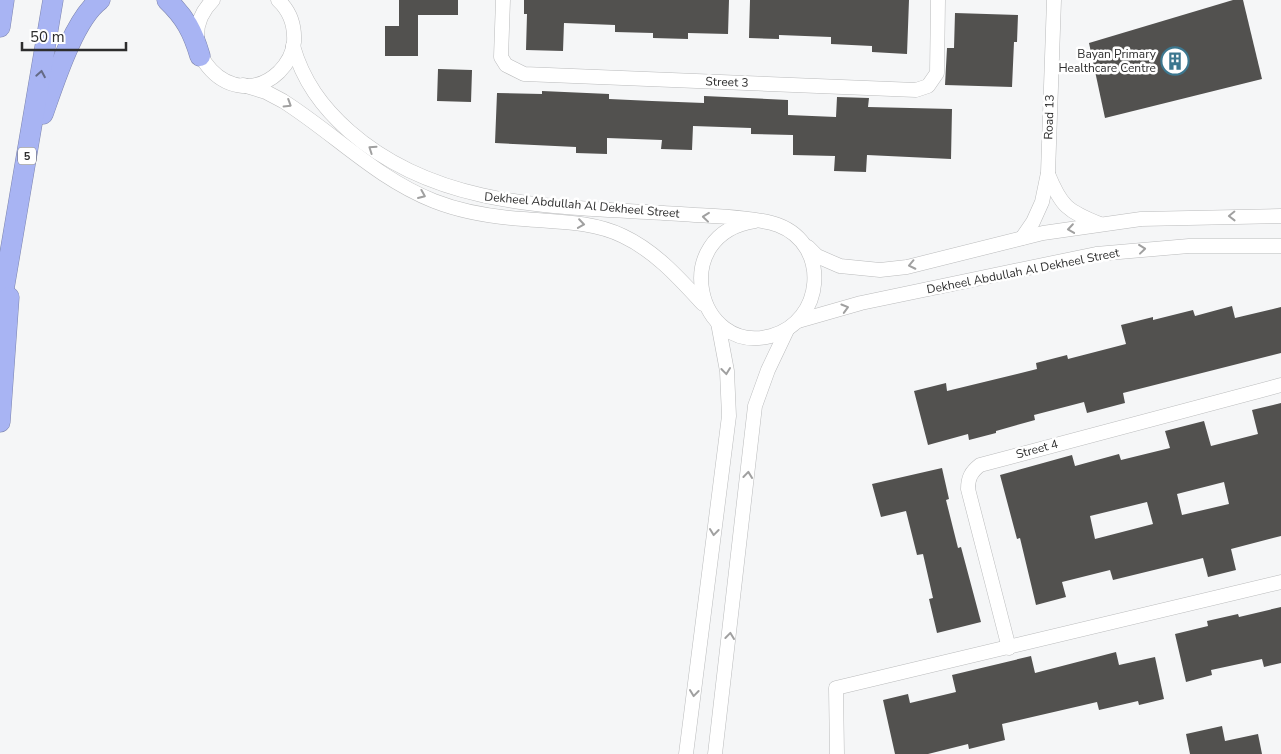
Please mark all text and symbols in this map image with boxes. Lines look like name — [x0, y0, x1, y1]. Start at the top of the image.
scale bar — [22, 20, 126, 52]
text: 50 m — [30, 27, 65, 47]
place label: Bayan Primary Healthcare Centre — [1058, 46, 1157, 76]
building icon: Bayan Primary Healthcare Centre — [1160, 46, 1190, 76]
one-way arrow — [35, 70, 45, 79]
street label: Street 3 — [705, 73, 749, 91]
street label: Road 13 — [1040, 94, 1058, 140]
one-way arrow — [282, 98, 291, 108]
one-way arrow — [369, 146, 378, 155]
road number: 5 — [18, 148, 36, 164]
street label: Dekheel Abdullah Al Dekheel Street — [484, 188, 681, 222]
one-way arrow — [417, 189, 426, 200]
one-way arrow — [702, 211, 710, 222]
one-way arrow — [1228, 211, 1236, 221]
one-way arrow — [577, 218, 585, 229]
one-way arrow — [1066, 223, 1074, 234]
street label: Dekheel Abdullah Al Dekheel Street — [925, 244, 1121, 298]
one-way arrow — [1138, 244, 1146, 255]
one-way arrow — [908, 259, 917, 270]
one-way arrow — [841, 303, 849, 313]
one-way arrow — [720, 367, 731, 375]
street label: Street 4 — [1014, 436, 1060, 462]
one-way arrow — [742, 470, 753, 478]
one-way arrow — [709, 529, 720, 537]
one-way arrow — [724, 632, 735, 640]
one-way arrow — [689, 689, 699, 698]

